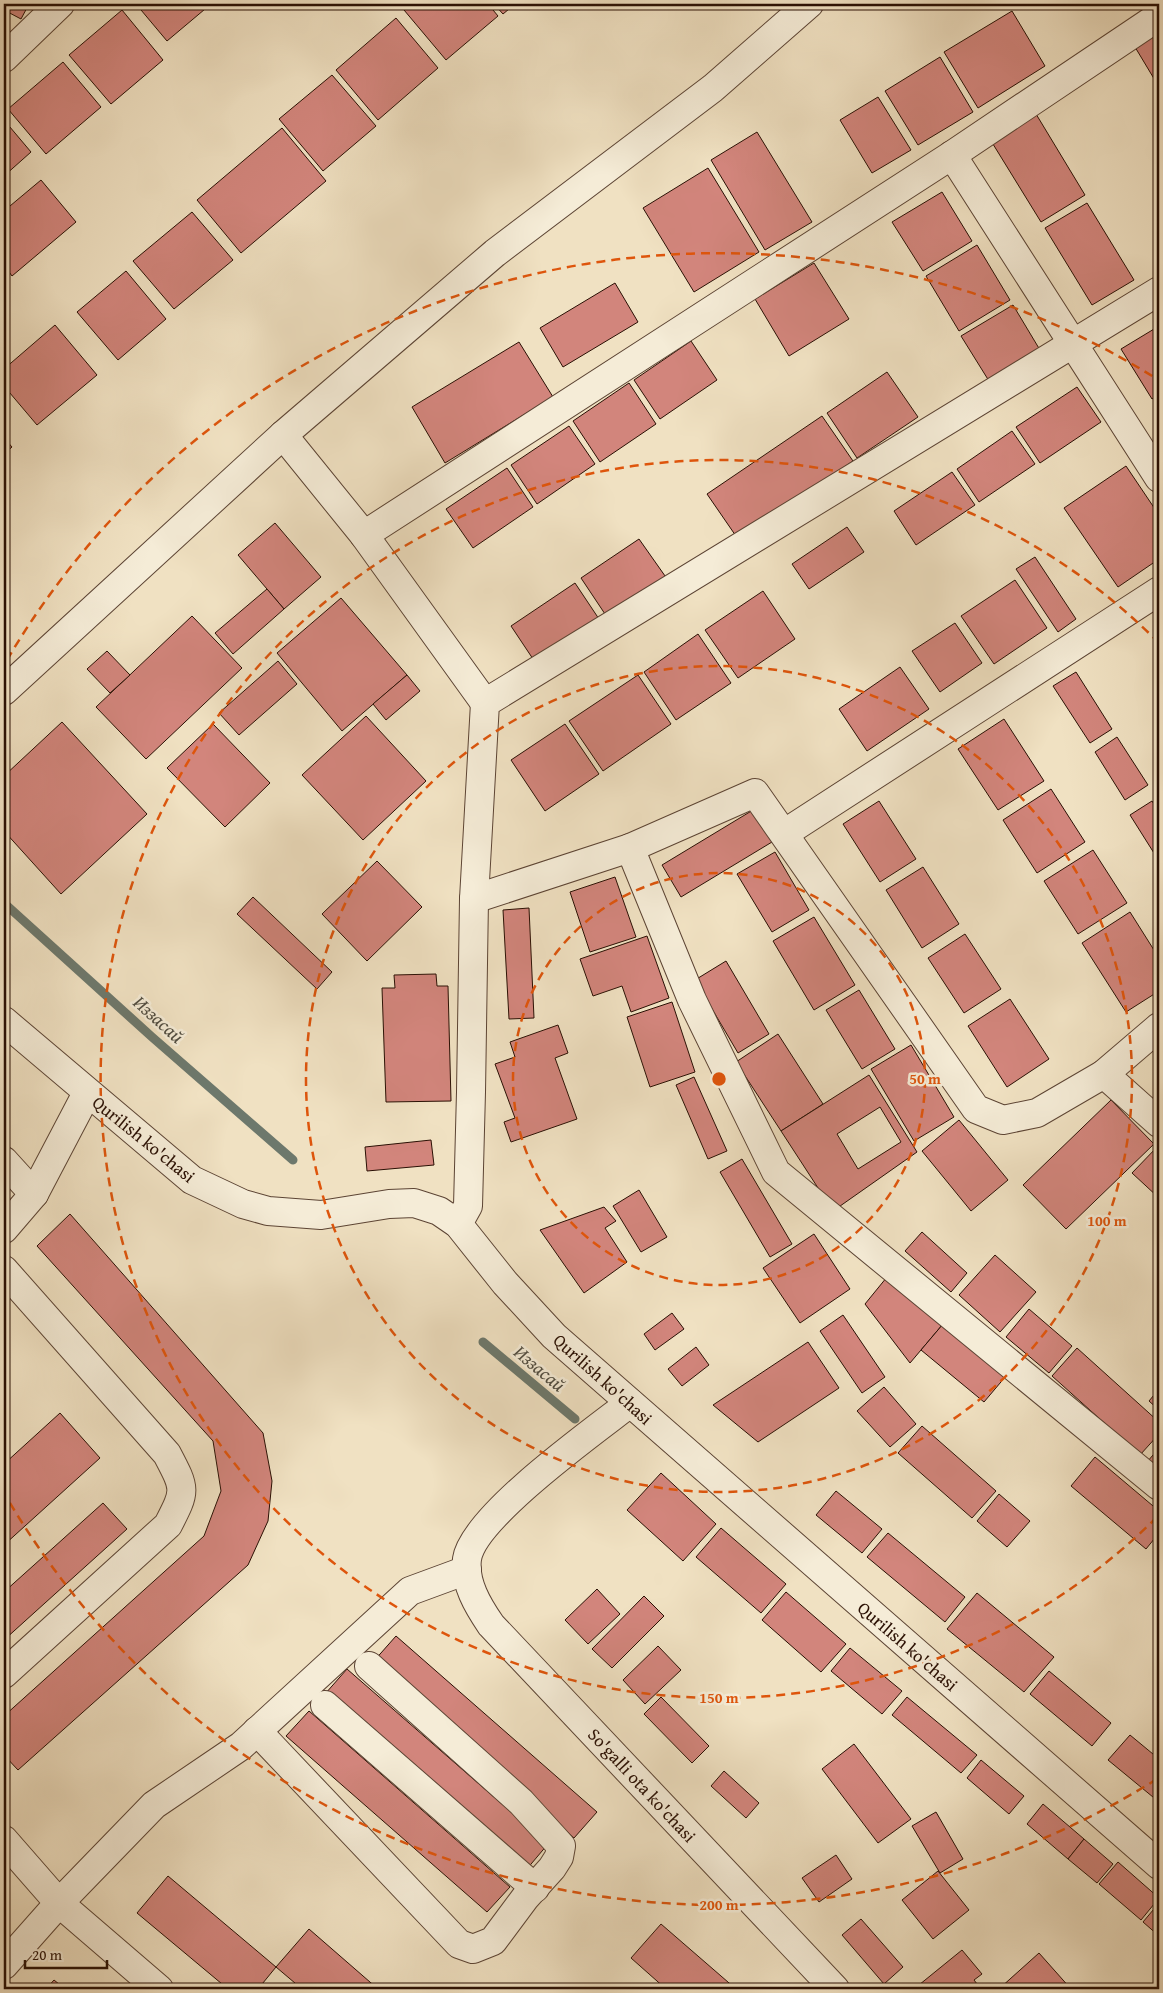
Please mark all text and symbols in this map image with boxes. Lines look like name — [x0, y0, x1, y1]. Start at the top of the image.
water label: Иззасай — [127, 988, 191, 1050]
text: 50 m — [909, 1068, 941, 1089]
centre of rings — [710, 1070, 728, 1088]
street label: Qurilish ko'chasi — [87, 1089, 201, 1189]
text: 100 m — [1087, 1210, 1127, 1231]
street label: Qurilish ko'chasi — [547, 1327, 659, 1431]
water label: Иззасай — [508, 1338, 572, 1398]
street label: Qurilish ko'chasi — [852, 1595, 964, 1697]
text: 150 m — [699, 1687, 739, 1708]
street label: So'galli ota ko'chasi — [582, 1722, 702, 1848]
text: 200 m — [699, 1894, 739, 1915]
scale bar — [25, 1938, 108, 1970]
text: 20 m — [32, 1944, 63, 1965]

